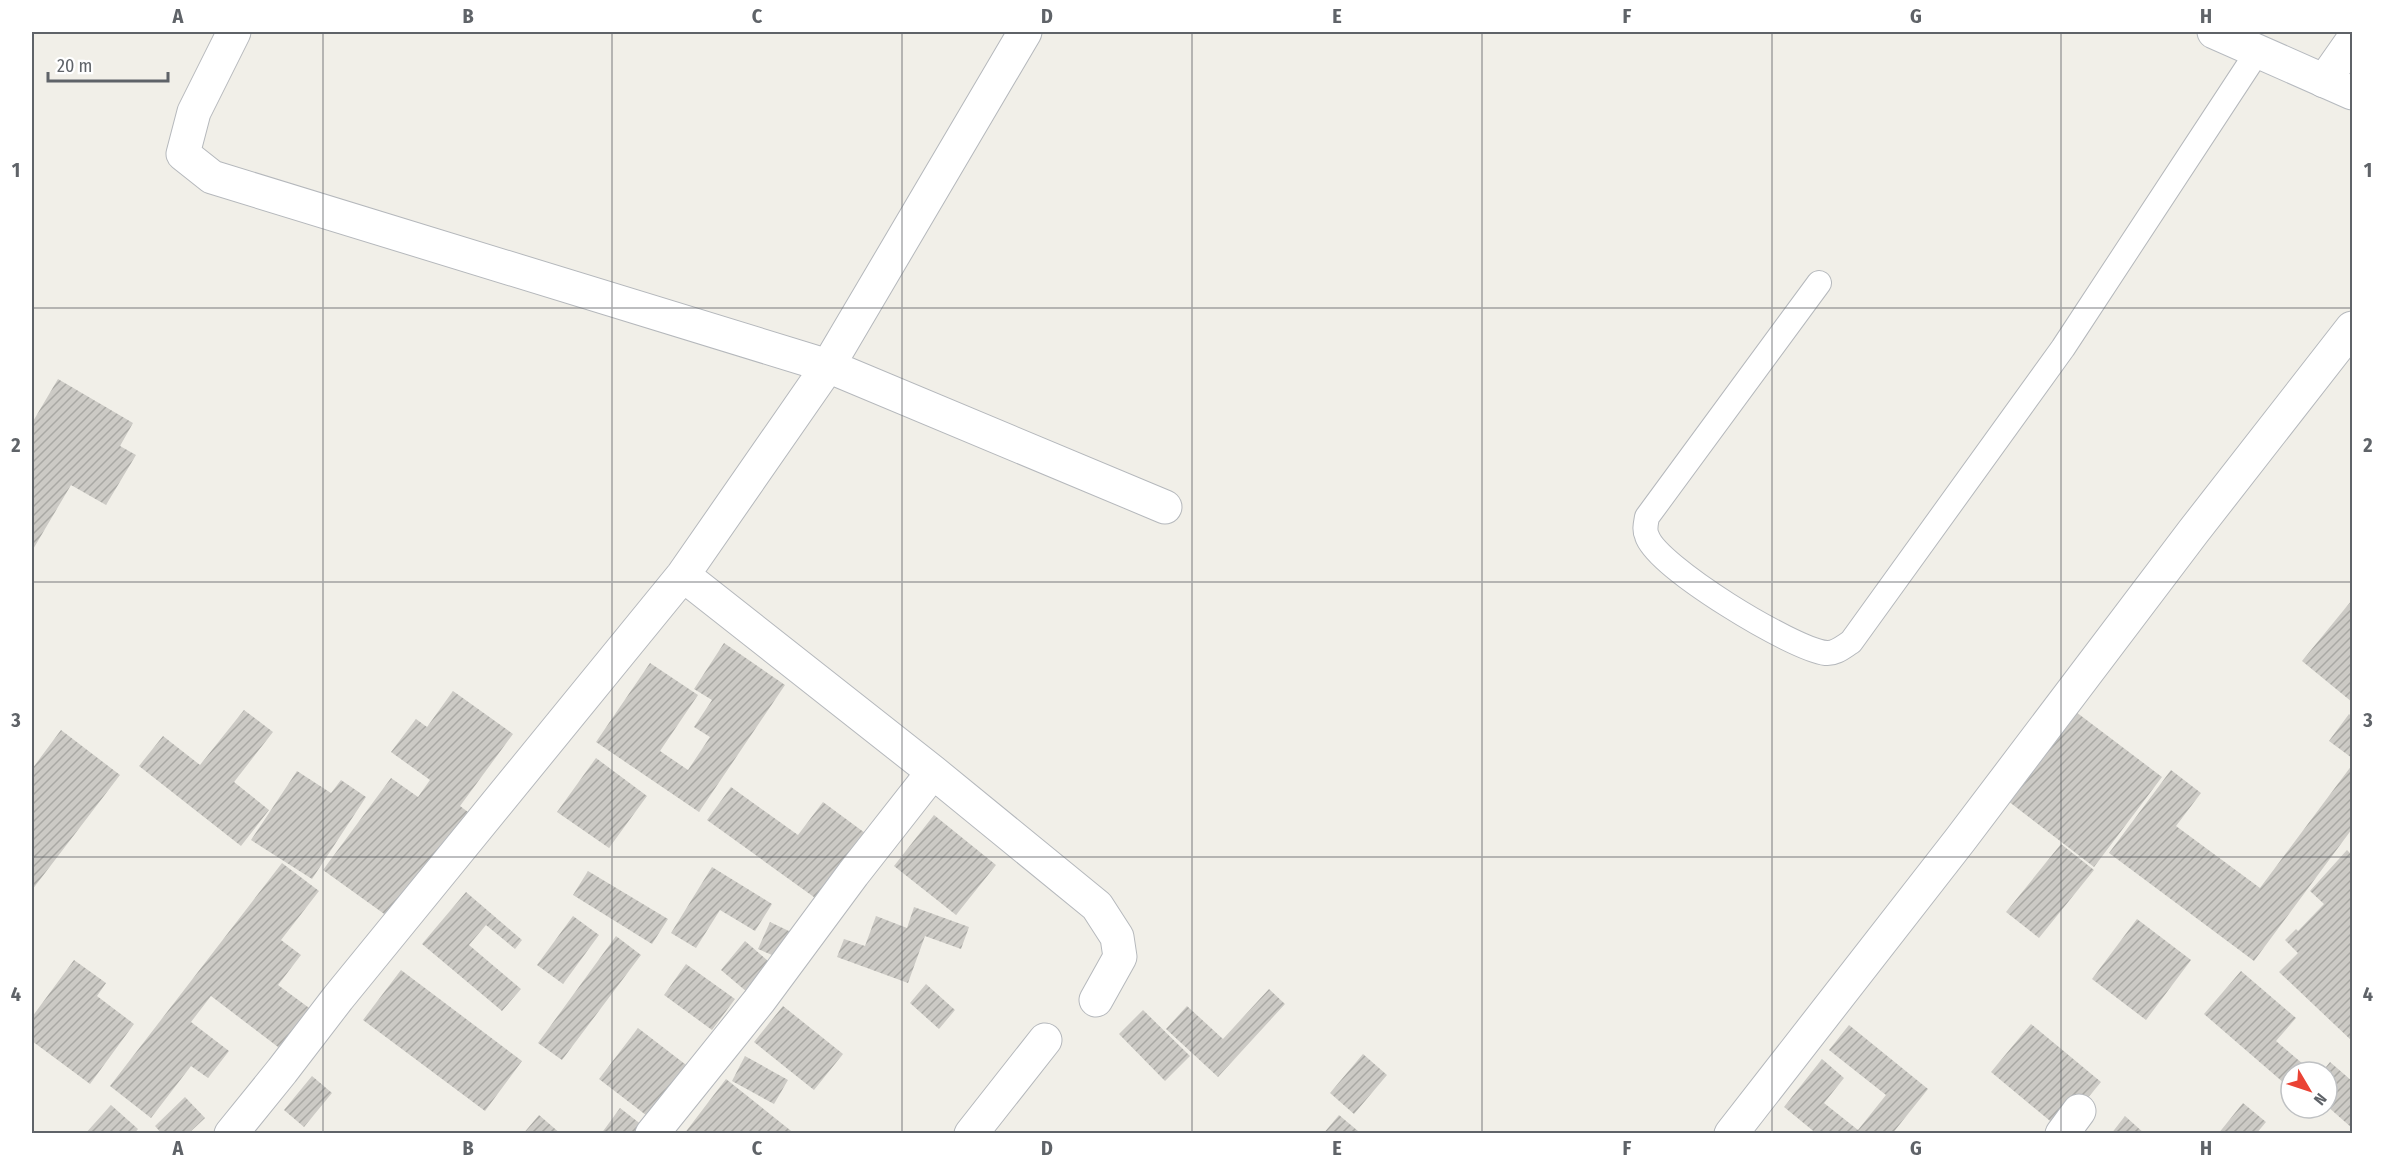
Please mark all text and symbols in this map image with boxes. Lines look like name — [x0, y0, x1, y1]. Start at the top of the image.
text: A — [172, 4, 185, 28]
text: B — [462, 4, 474, 28]
text: C — [752, 4, 763, 28]
text: D — [1041, 4, 1053, 28]
text: E — [1332, 4, 1342, 28]
text: F — [1623, 4, 1632, 28]
text: G — [1910, 4, 1922, 28]
text: H — [2200, 4, 2212, 28]
scale bar — [48, 45, 168, 83]
text: 20 m — [57, 55, 92, 77]
text: 1 — [12, 158, 20, 182]
text: 1 — [2364, 158, 2372, 182]
text: 2 — [10, 433, 21, 457]
text: 2 — [2362, 433, 2373, 457]
text: 3 — [10, 708, 21, 732]
text: 3 — [2362, 708, 2373, 732]
text: 4 — [11, 982, 21, 1006]
text: 4 — [2363, 982, 2373, 1006]
north arrow — [2279, 1060, 2339, 1120]
text: N — [2310, 1089, 2331, 1109]
text: A — [172, 1136, 185, 1160]
text: B — [462, 1136, 474, 1160]
text: C — [752, 1136, 763, 1160]
text: D — [1041, 1136, 1053, 1160]
text: E — [1332, 1136, 1342, 1160]
text: F — [1623, 1136, 1632, 1160]
text: G — [1910, 1136, 1922, 1160]
text: H — [2200, 1136, 2212, 1160]

